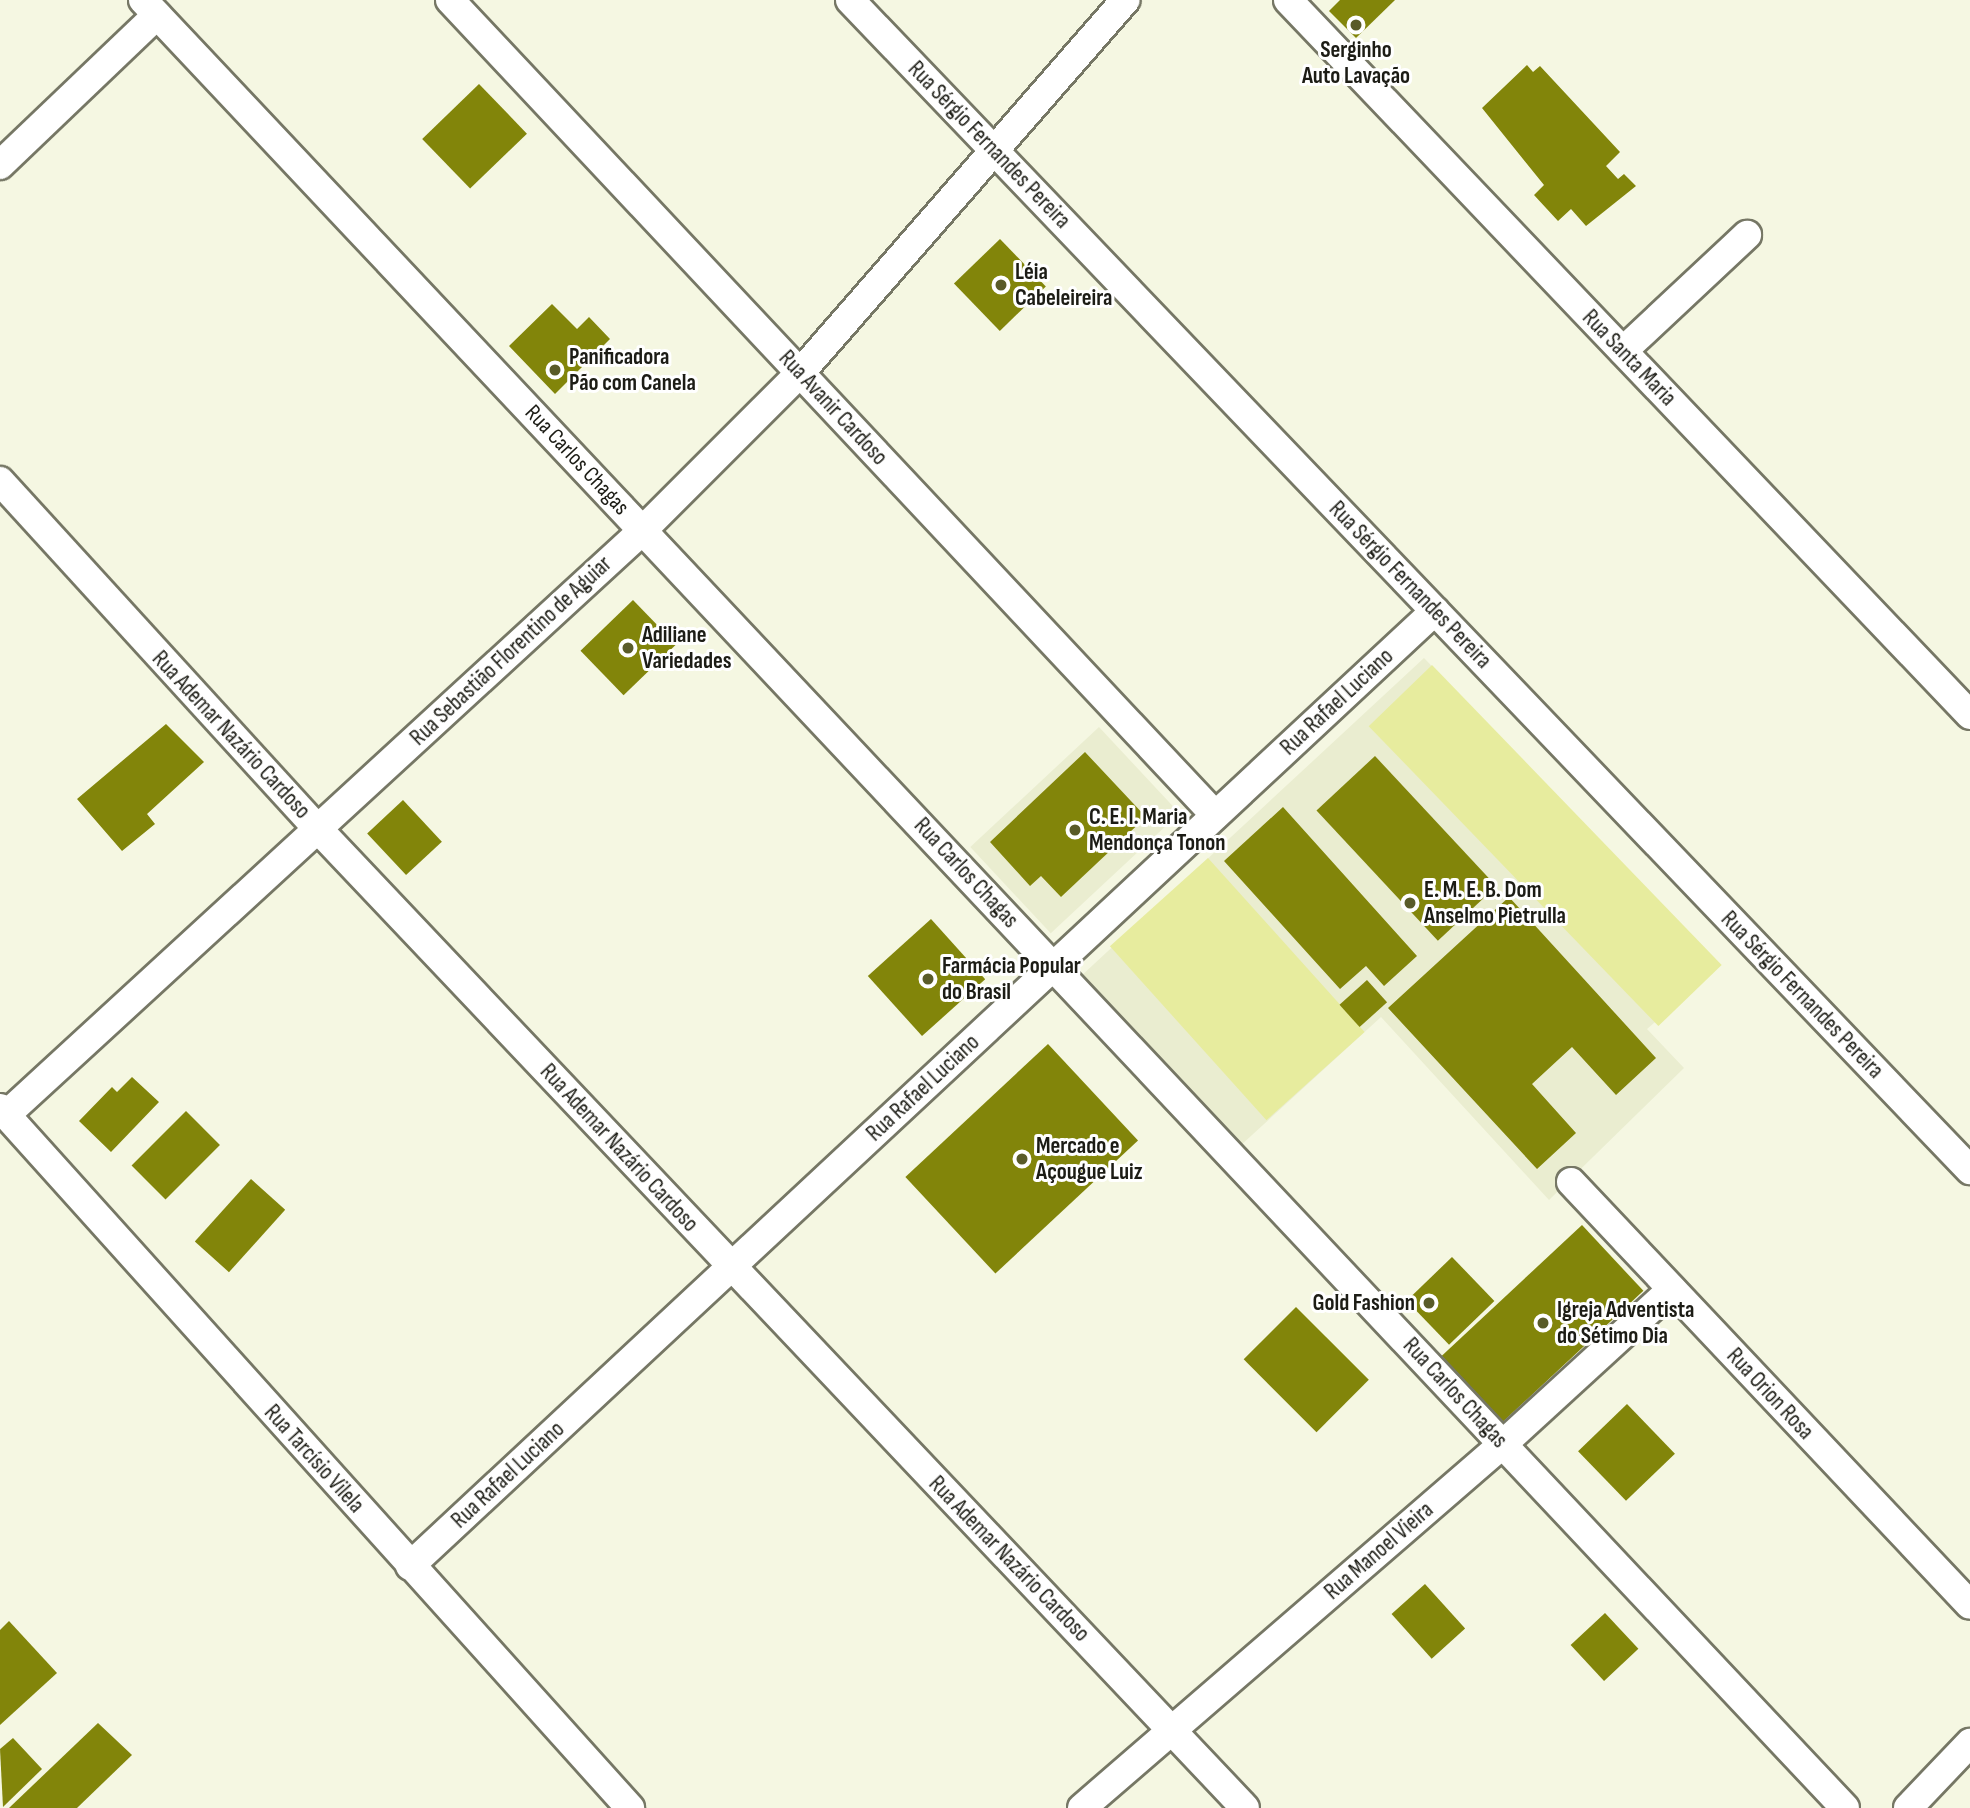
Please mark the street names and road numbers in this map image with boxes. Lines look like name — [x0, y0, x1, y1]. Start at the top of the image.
street label: Rua Sérgio Fernandes Pereira — [902, 56, 1076, 234]
street label: Rua Santa Maria — [1576, 304, 1682, 412]
street label: Rua Avanir Cardoso — [773, 345, 893, 471]
street label: Rua Carlos Chagas — [519, 399, 635, 521]
street label: Rua Sérgio Fernandes Pereira — [1323, 496, 1497, 674]
street label: Rua Sebastião Florentino de Aguiar — [405, 550, 617, 752]
street label: Rua Rafael Luciano — [1275, 643, 1399, 761]
street label: Rua Ademar Nazário Cardoso — [146, 645, 316, 825]
street label: Rua Carlos Chagas — [908, 812, 1024, 934]
street label: Rua Sérgio Fernandes Pereira — [1715, 906, 1889, 1084]
street label: Rua Rafael Luciano — [861, 1029, 985, 1147]
street label: Rua Ademar Nazário Cardoso — [534, 1058, 704, 1238]
street label: Rua Carlos Chagas — [1397, 1332, 1513, 1454]
street label: Rua Orion Rosa — [1721, 1343, 1819, 1445]
street label: Rua Tarcísio Vilela — [258, 1399, 370, 1519]
street label: Rua Rafael Luciano — [446, 1416, 570, 1534]
street label: Rua Ademar Nazário Cardoso — [923, 1470, 1095, 1648]
street label: Rua Manoel Vieira — [1319, 1496, 1439, 1606]

